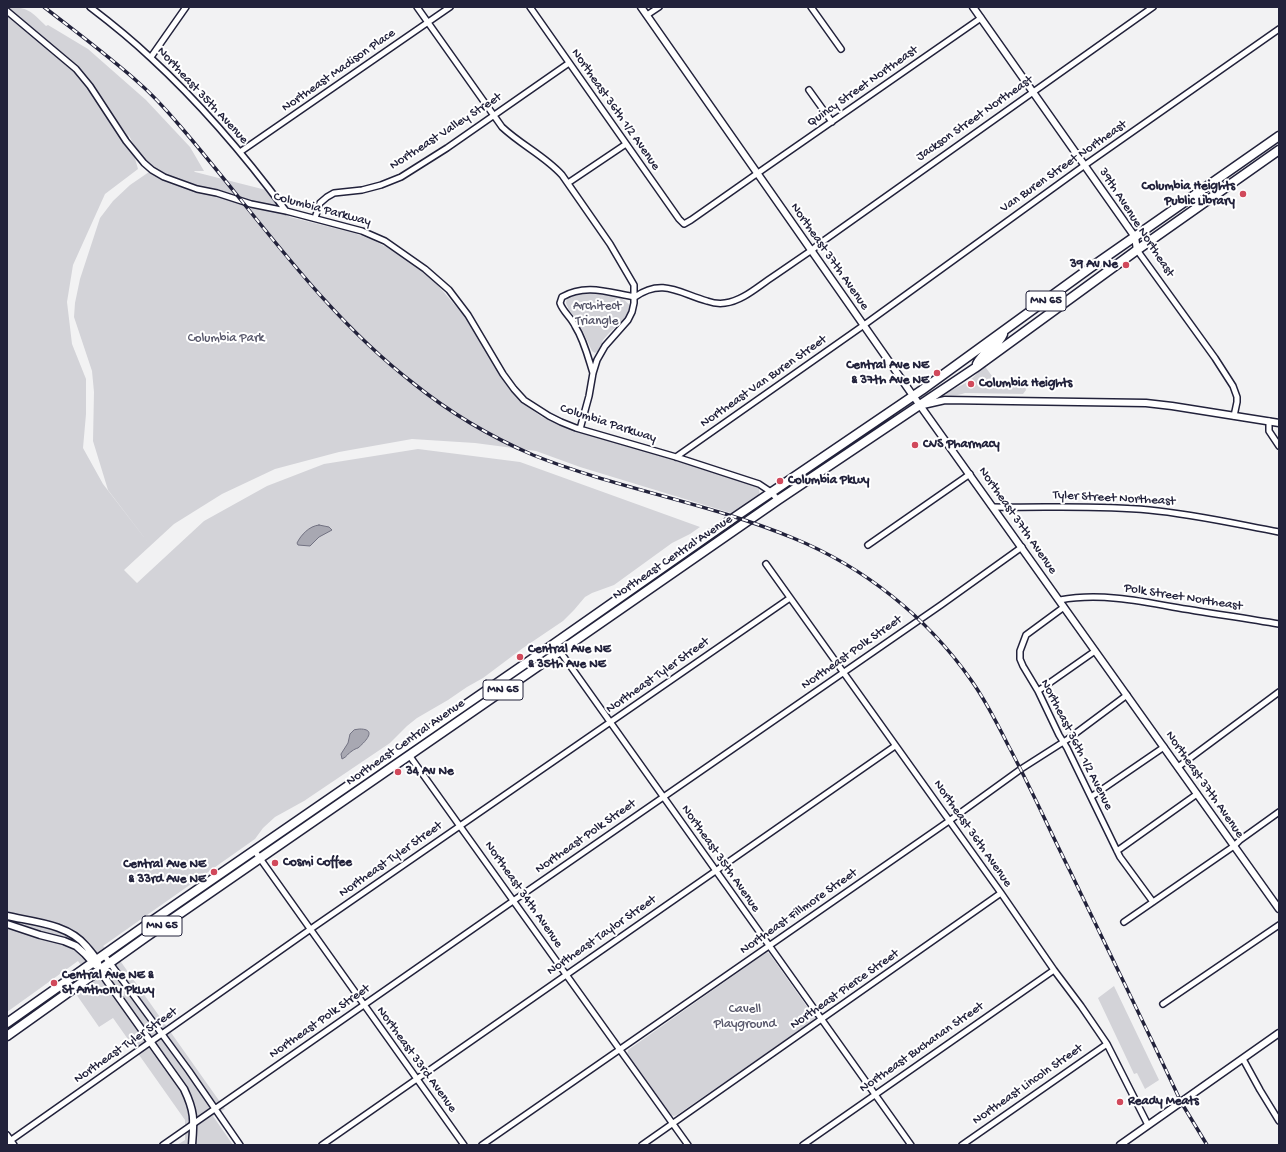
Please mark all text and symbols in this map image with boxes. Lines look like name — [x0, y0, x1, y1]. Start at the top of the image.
street label: Northeast Madison Place — [279, 26, 399, 116]
street label: Quincy Street Northeast — [805, 43, 921, 131]
street label: Northeast 35th Avenue — [153, 44, 251, 148]
street label: Northeast 36th 1/2 Avenue — [567, 46, 663, 174]
street label: Jackson Street Northeast — [914, 73, 1036, 165]
street label: Northeast Valley Street — [387, 90, 505, 174]
street label: Van Buren Street Northeast — [998, 117, 1130, 217]
street label: 39th Avenue Northeast — [1095, 166, 1177, 280]
place label: Columbia Heights Public Library — [1142, 179, 1235, 210]
street label: Columbia Parkway — [271, 189, 373, 231]
marker: Columbia Heights Public Library — [1238, 189, 1248, 199]
street label: Northeast 37th Avenue — [786, 200, 872, 314]
place label: 39 Av Ne — [1070, 257, 1118, 273]
marker: 39 Av Ne — [1121, 260, 1131, 270]
road number: MN 65 — [1026, 291, 1066, 311]
park label: Architect Triangle — [573, 299, 621, 330]
park label: Columbia Park — [188, 331, 264, 347]
street label: Northeast Van Buren Street — [698, 332, 830, 432]
place label: Central Ave NE & 37th Ave NE — [846, 358, 929, 389]
marker: Central Ave NE & 37th Ave NE — [932, 368, 942, 378]
place label: Columbia Heights — [979, 376, 1072, 392]
marker: Columbia Heights — [966, 379, 976, 389]
street label: Columbia Parkway — [558, 401, 658, 447]
place label: CVS Pharmacy — [923, 437, 1000, 453]
marker: CVS Pharmacy — [910, 440, 920, 450]
street label: Northeast 37th Avenue — [974, 464, 1060, 578]
place label: Columbia Pkwy — [788, 473, 869, 489]
marker: Columbia Pkwy — [775, 476, 785, 486]
street label: Tyler Street Northeast — [1052, 488, 1176, 510]
street label: Northeast Central Avenue — [610, 512, 736, 604]
street label: Polk Street Northeast — [1123, 581, 1243, 615]
street label: Northeast Polk Street — [799, 612, 905, 694]
street label: Northeast Tyler Street — [603, 634, 713, 718]
place label: Central Ave NE & 35th Ave NE — [528, 642, 611, 673]
marker: Central Ave NE & 35th Ave NE — [515, 652, 525, 662]
street label: Northeast 36th 1/2 Avenue — [1036, 677, 1116, 813]
road number: MN 65 — [483, 680, 523, 700]
street label: Northeast Central Avenue — [344, 696, 468, 790]
street label: Northeast 37th Avenue — [1161, 728, 1247, 842]
place label: 34 Av Ne — [406, 764, 454, 780]
marker: 34 Av Ne — [393, 767, 403, 777]
street label: Northeast 36th Avenue — [929, 778, 1015, 890]
street label: Northeast Polk Street — [533, 796, 639, 878]
street label: Northeast 35th Avenue — [677, 802, 763, 916]
street label: Northeast Tyler Street — [336, 818, 446, 902]
street label: Northeast 34th Avenue — [480, 839, 566, 951]
place label: Cosmi Coffee — [283, 855, 352, 871]
place label: Central Ave NE & 33rd Ave NE — [123, 857, 206, 888]
marker: Cosmi Coffee — [270, 858, 280, 868]
street label: Northeast Fillmore Street — [737, 866, 861, 958]
marker: Central Ave NE & 33rd Ave NE — [209, 867, 219, 877]
street label: Northeast Taylor Street — [544, 892, 660, 980]
road number: MN 65 — [142, 916, 182, 936]
street label: Northeast Pierce Street — [788, 947, 902, 1033]
place label: Central Ave NE & St Anthony Pkwy — [62, 968, 154, 999]
marker: Central Ave NE & St Anthony Pkwy — [49, 978, 59, 988]
street label: Northeast Polk Street — [267, 981, 373, 1063]
street label: Northeast Buchanan Street — [857, 999, 987, 1097]
park label: Cavell Playground — [714, 1002, 776, 1033]
street label: Northeast Tyler Street — [71, 1004, 181, 1088]
street label: Northeast 33rd Avenue — [372, 1004, 460, 1116]
street label: Northeast Lincoln Street — [970, 1041, 1086, 1129]
place label: Ready Meats — [1128, 1094, 1199, 1110]
marker: Ready Meats — [1115, 1097, 1125, 1107]

